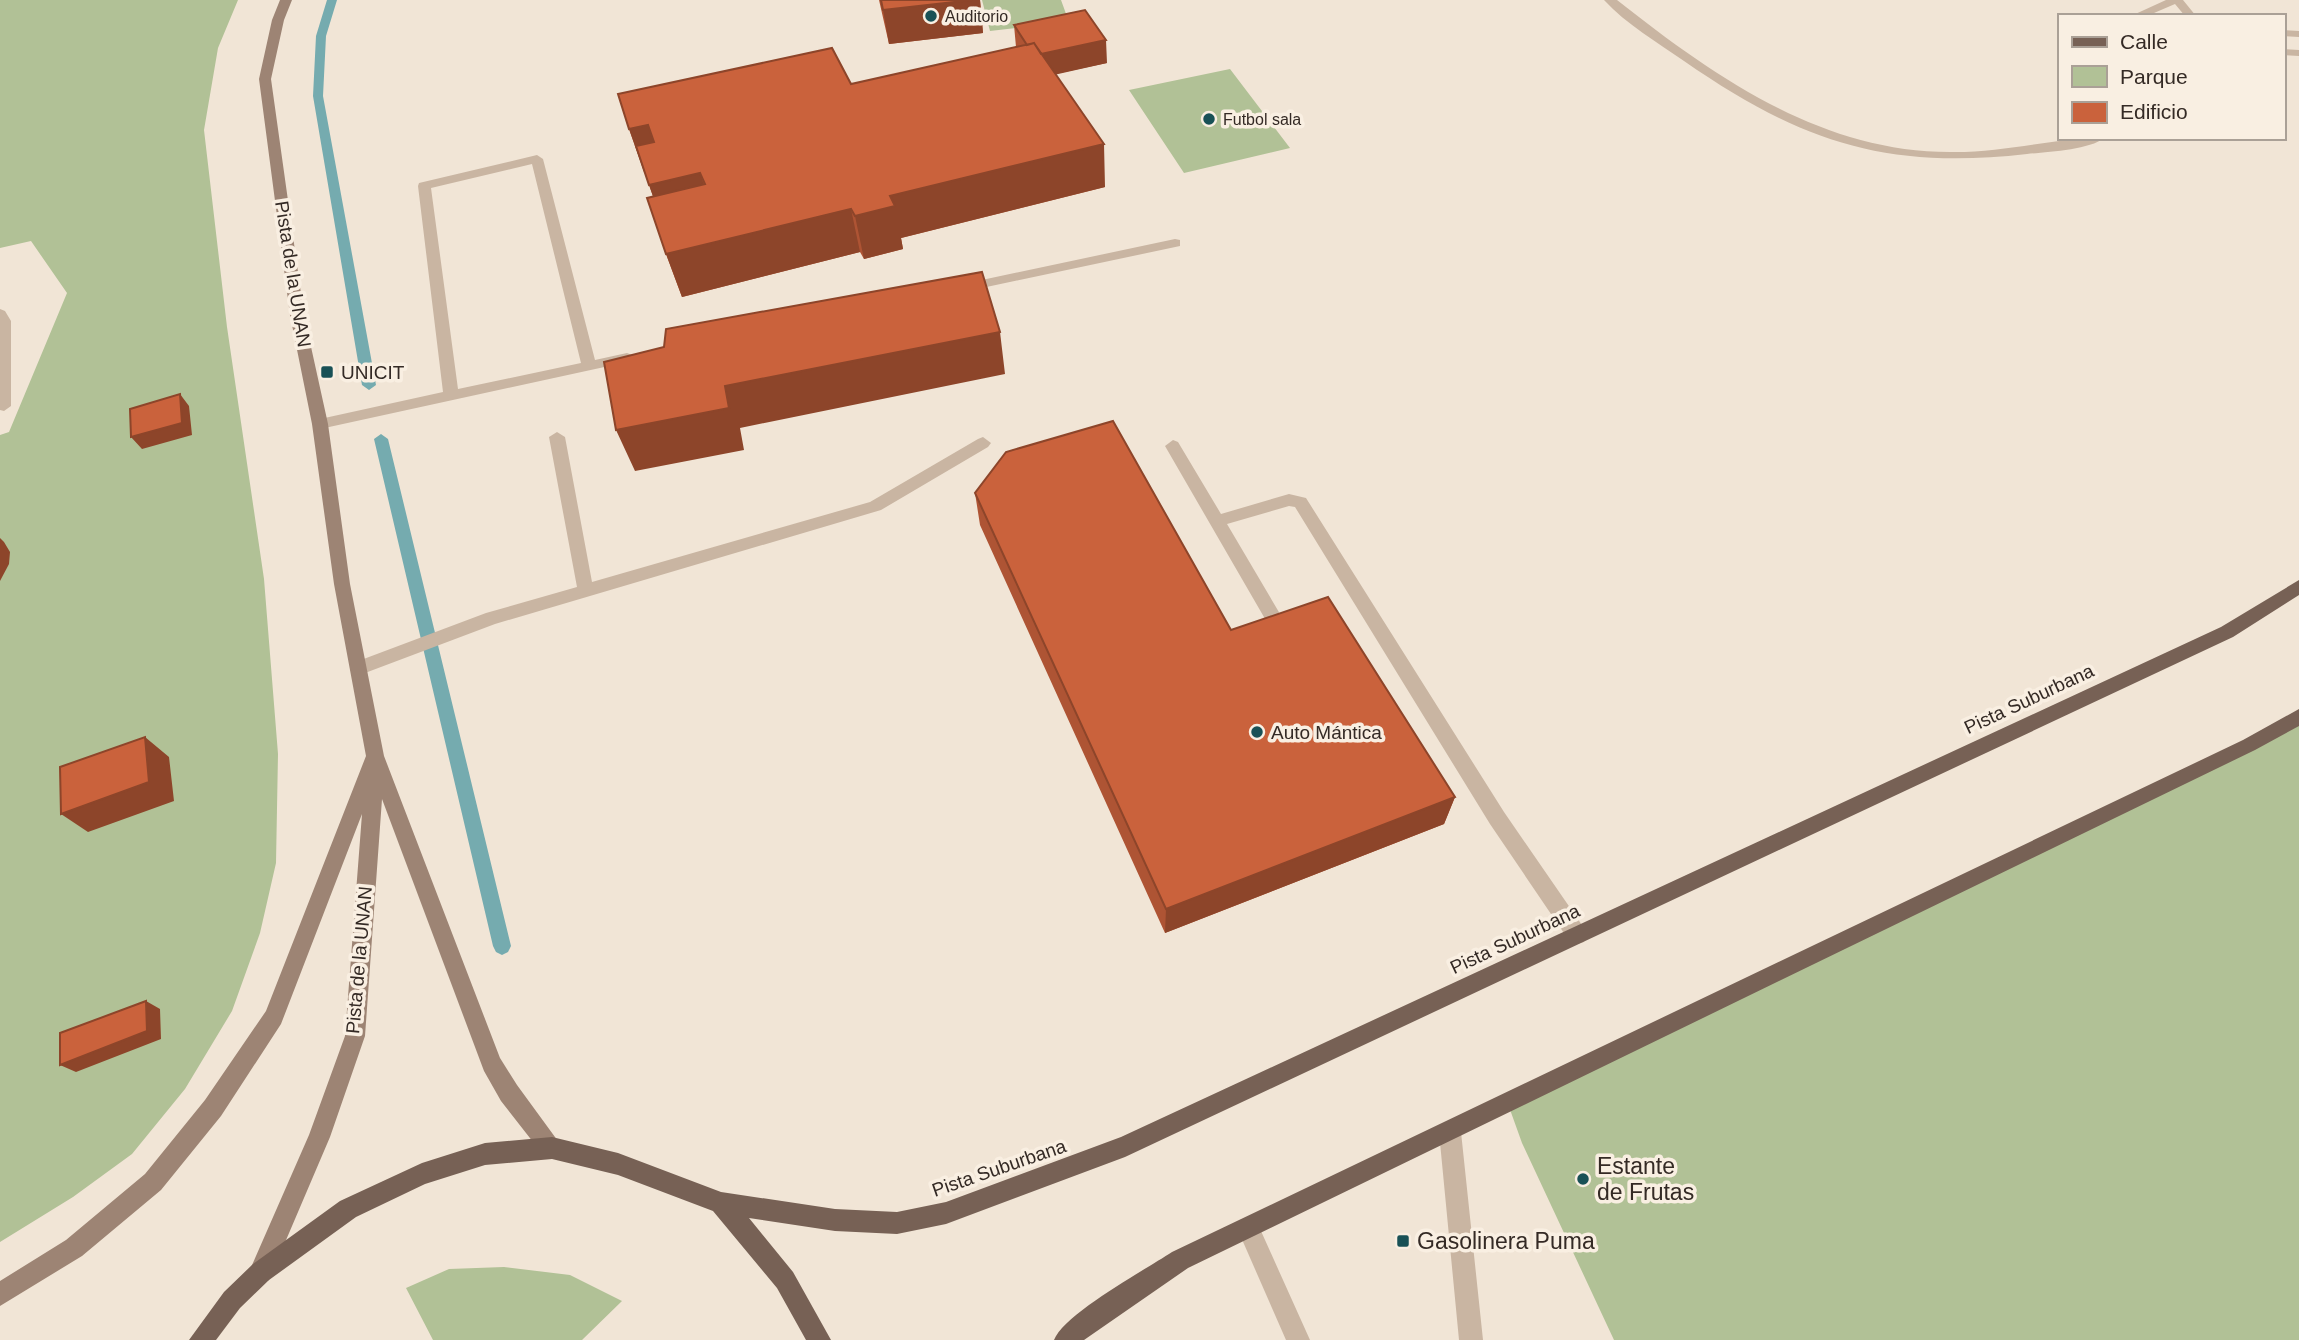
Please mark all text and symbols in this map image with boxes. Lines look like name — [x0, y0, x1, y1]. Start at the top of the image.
marker: Auditorio — [923, 8, 939, 24]
place label: Auditorio — [945, 8, 1008, 25]
legend — [2058, 14, 2285, 140]
text: Calle — [2120, 30, 2168, 53]
text: Parque — [2120, 65, 2188, 88]
text: Edificio — [2120, 100, 2188, 123]
marker: Futbol sala — [1201, 111, 1217, 127]
place label: Futbol sala — [1223, 111, 1301, 128]
street label: Pista de la UNAN — [271, 199, 315, 349]
place label: UNICIT — [341, 362, 405, 383]
marker: UNICIT — [319, 364, 335, 380]
street label: Pista Suburbana — [1961, 660, 2097, 738]
place label: Auto Mántica — [1271, 722, 1382, 743]
marker: Auto Mántica — [1249, 724, 1265, 740]
street label: Pista de la UNAN — [342, 885, 376, 1035]
street label: Pista Suburbana — [1447, 900, 1583, 978]
street label: Pista Suburbana — [929, 1135, 1069, 1201]
place label: Estante de Frutas — [1597, 1153, 1694, 1205]
marker: Estante de Frutas — [1575, 1171, 1591, 1187]
place label: Gasolinera Puma — [1417, 1228, 1595, 1254]
marker: Gasolinera Puma — [1395, 1233, 1411, 1249]

